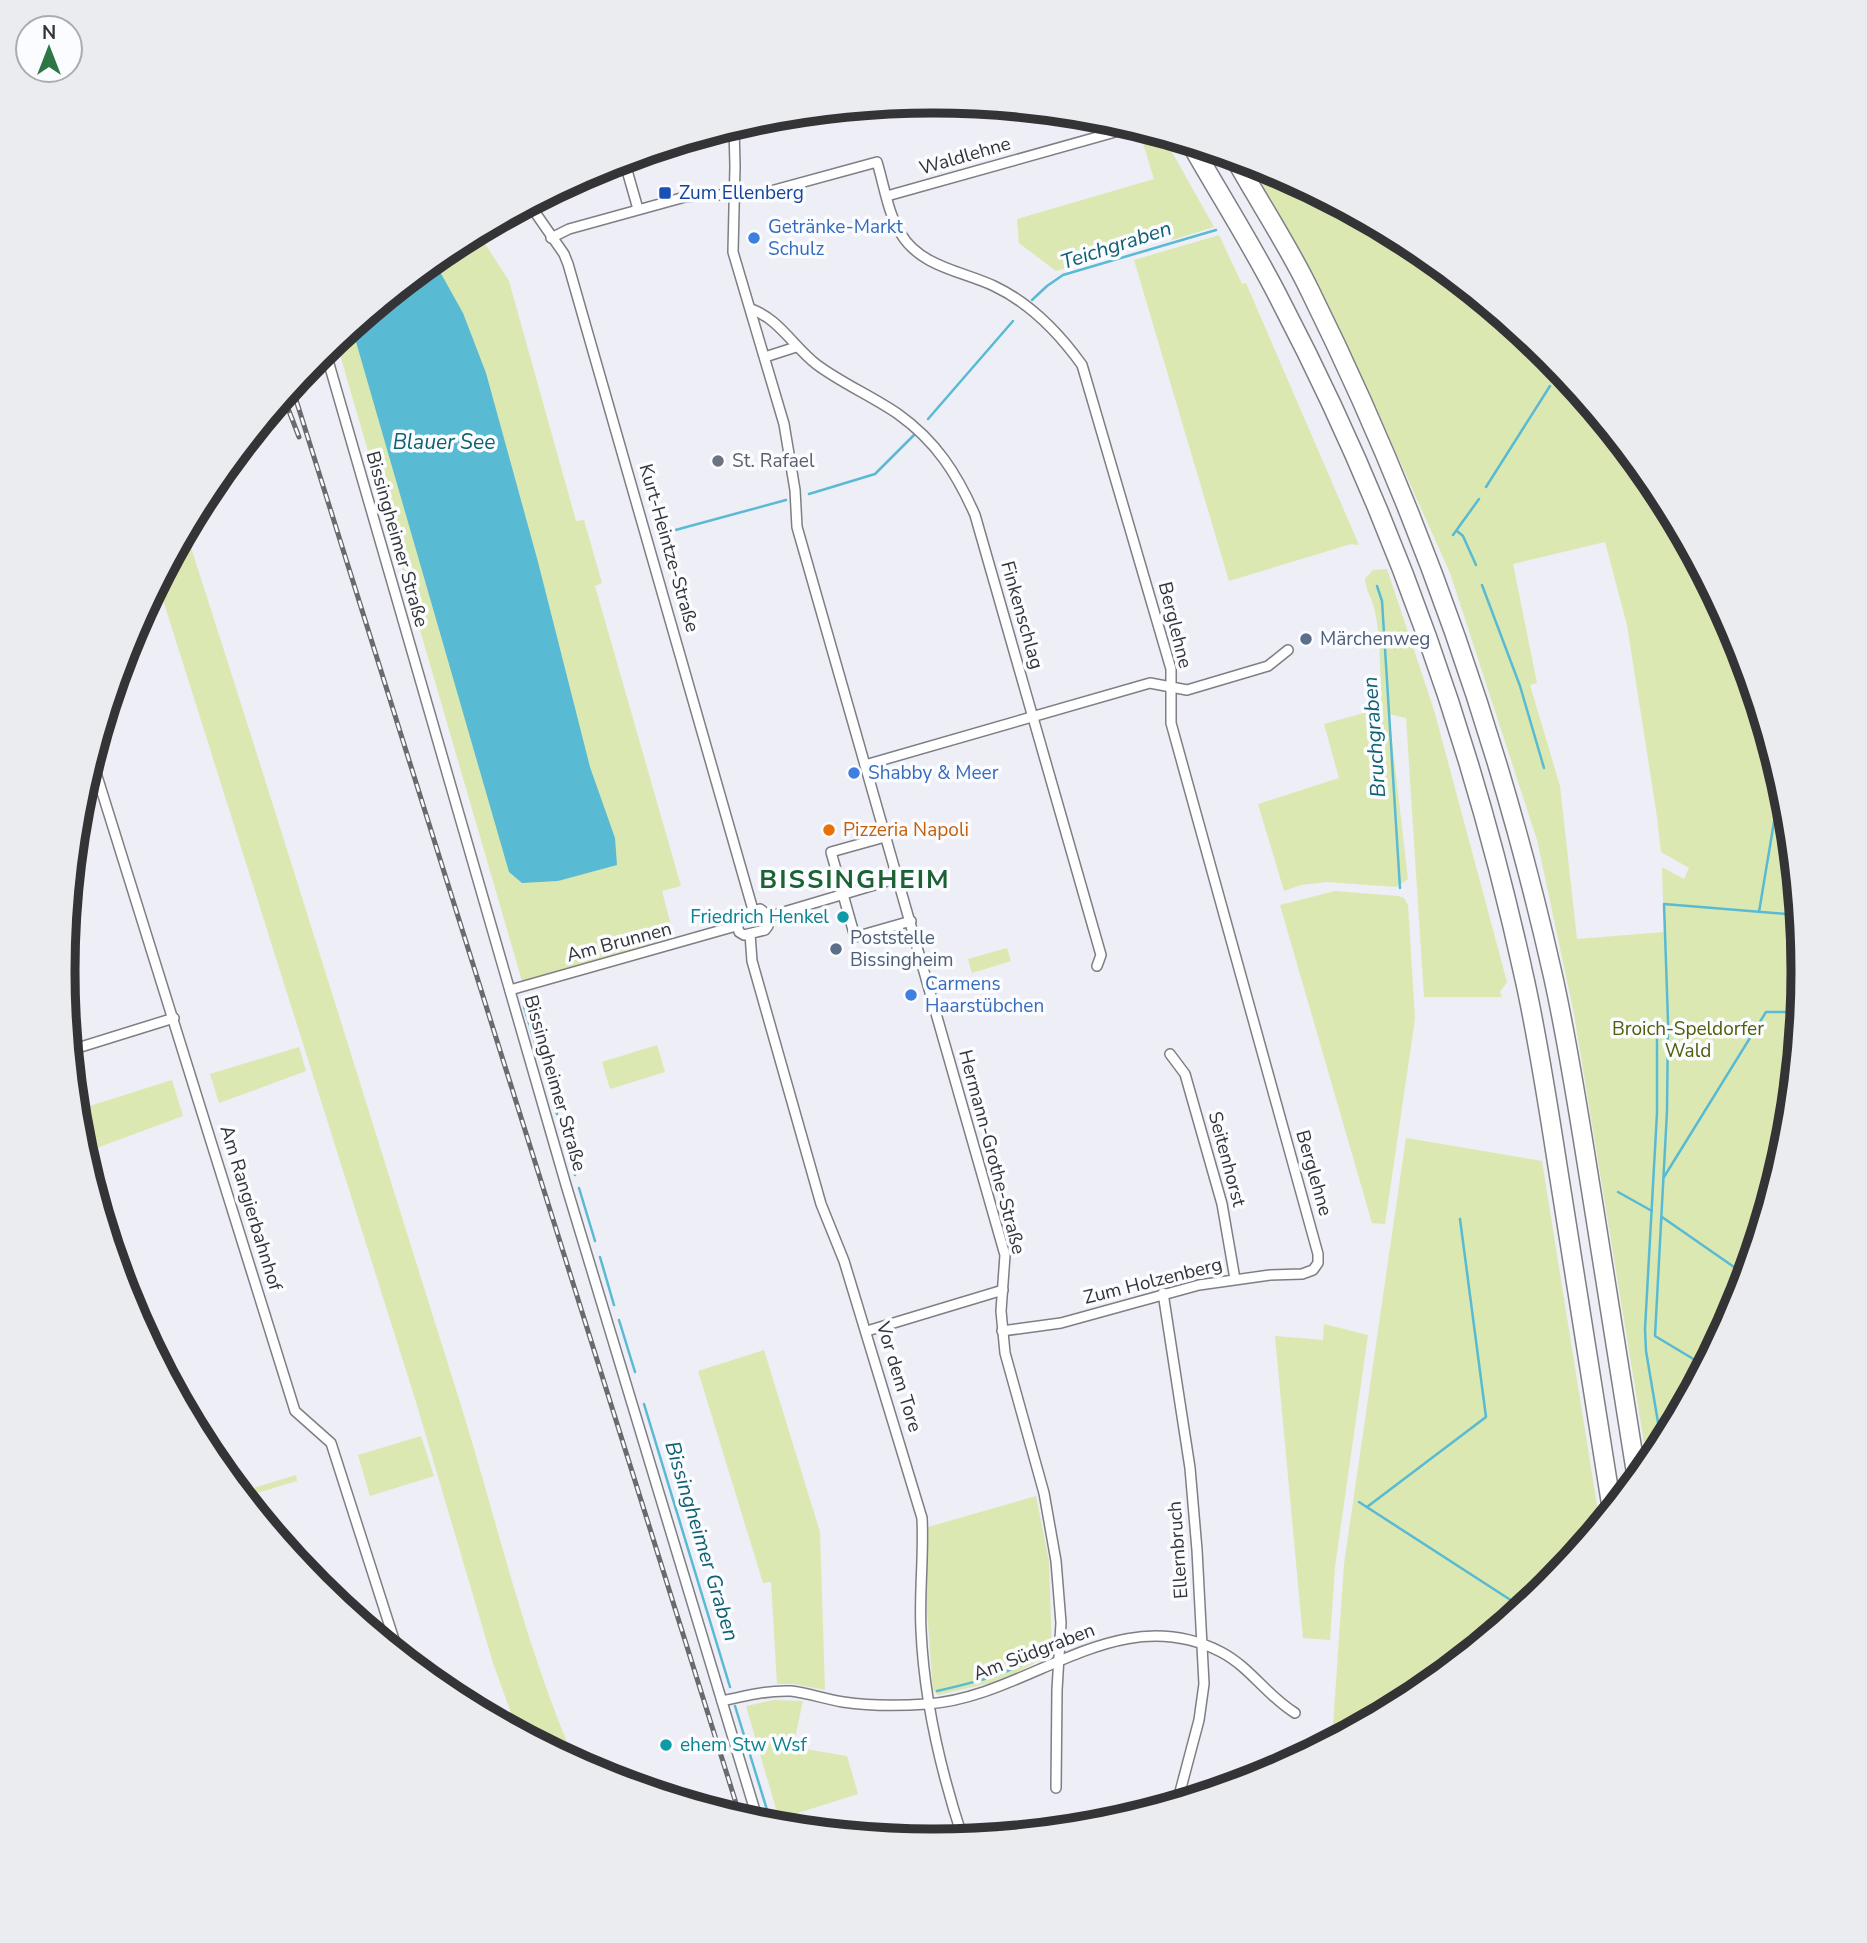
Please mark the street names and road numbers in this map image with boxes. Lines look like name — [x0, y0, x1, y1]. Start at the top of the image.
street label: Waldlehne — [916, 131, 1014, 181]
street label: Bissingheimer Straße — [359, 448, 435, 630]
street label: Kurt-Heintze-Straße — [633, 461, 705, 635]
street label: Finkenschlag — [994, 558, 1050, 672]
street label: Berglehne — [1152, 579, 1198, 671]
street label: Am Brunnen — [564, 915, 674, 969]
street label: Bissingheimer Straße — [517, 992, 593, 1174]
street label: Hermann-Grothe-Straße — [952, 1047, 1032, 1257]
street label: Seitenhorst — [1202, 1109, 1252, 1210]
street label: Am Rangierbahnhof — [214, 1122, 289, 1294]
street label: Berglehne — [1289, 1127, 1339, 1219]
street label: Zum Holzenberg — [1081, 1251, 1225, 1311]
street label: Vor dem Tore — [870, 1318, 928, 1435]
street label: Ellernbruch — [1162, 1500, 1194, 1600]
street label: Am Südgraben — [969, 1617, 1099, 1687]

